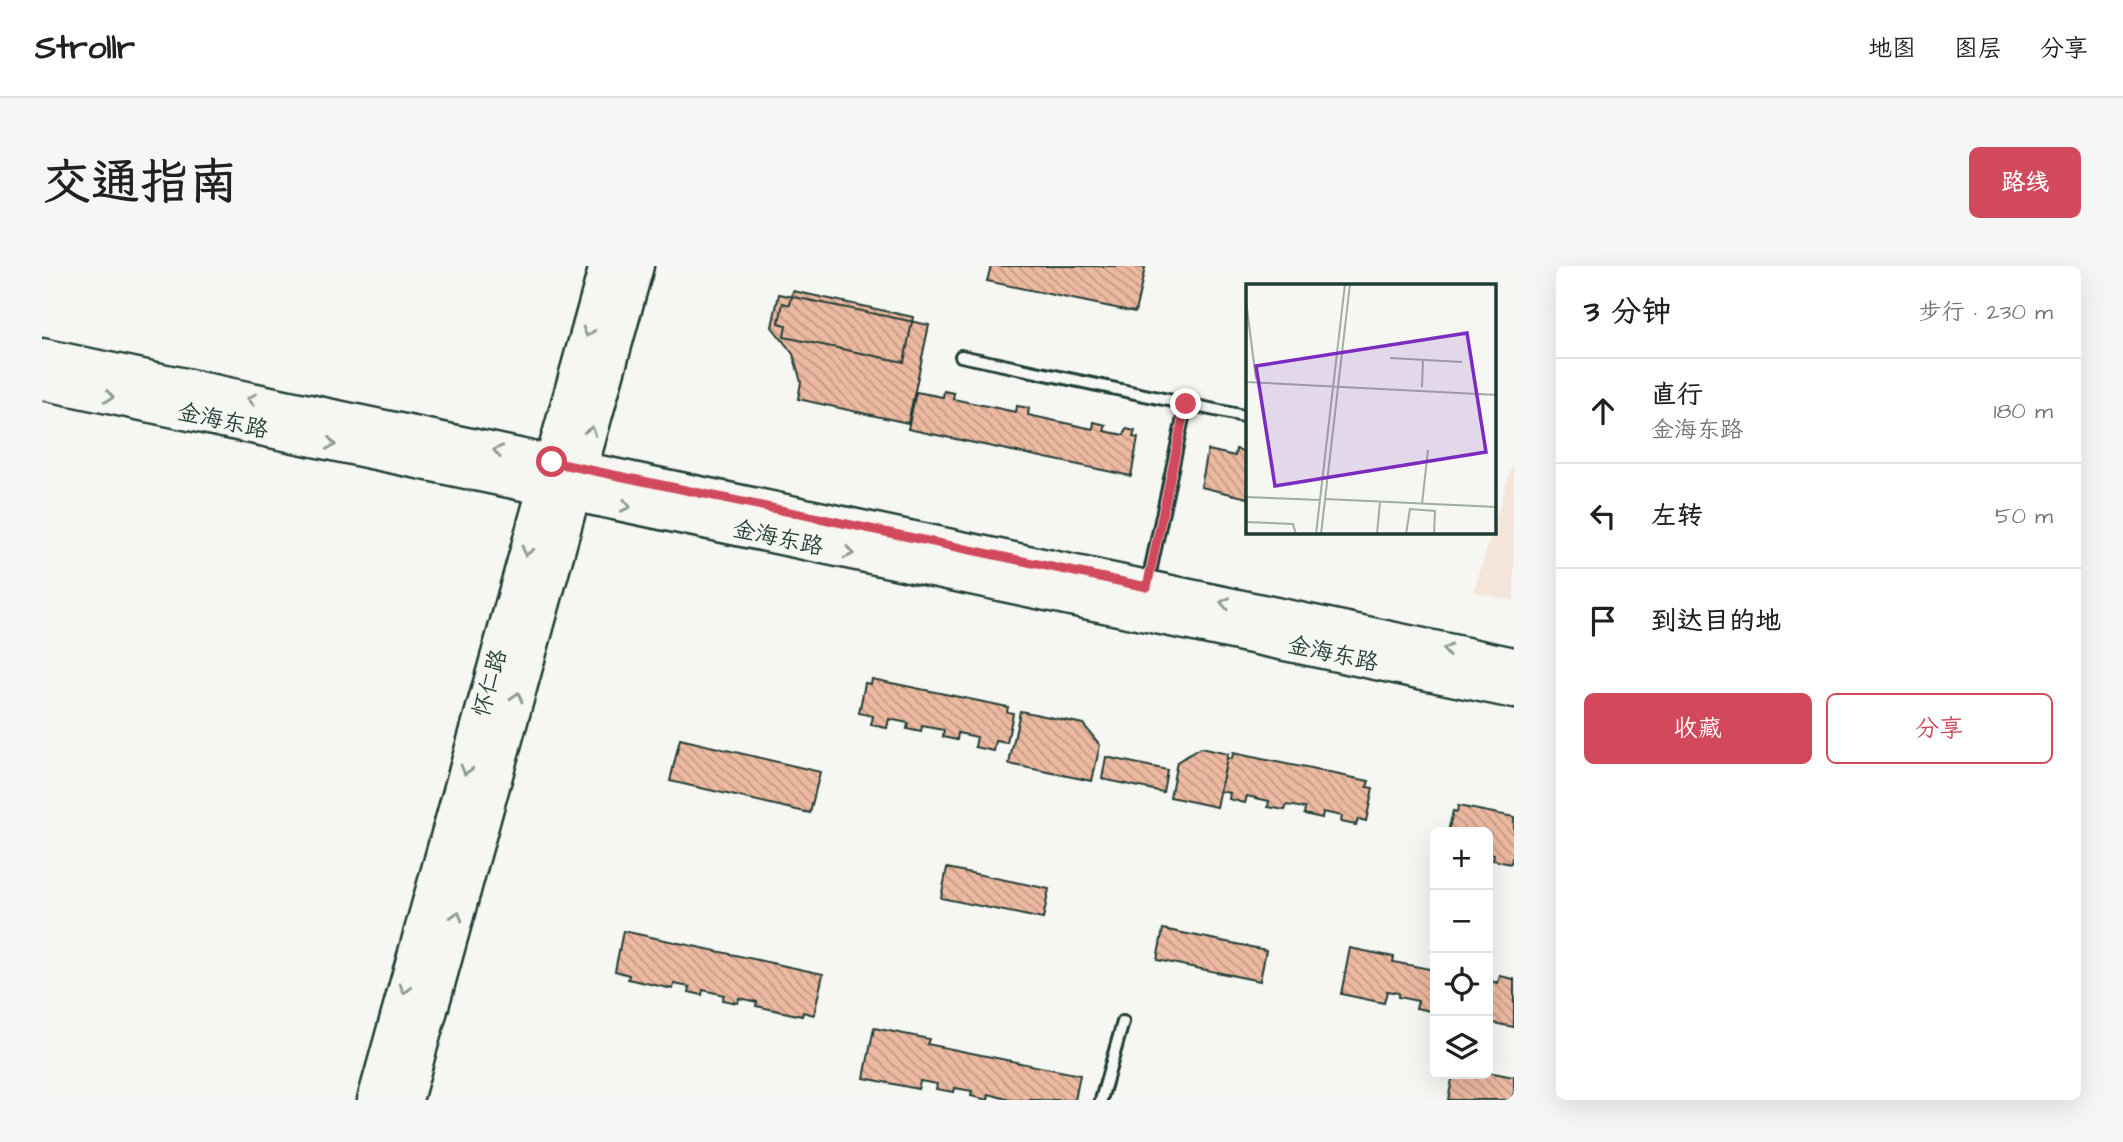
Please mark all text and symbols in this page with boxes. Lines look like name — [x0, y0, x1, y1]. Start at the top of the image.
text: Strollr — [35, 25, 135, 71]
text: 地图 — [1868, 32, 1916, 66]
text: 图层 — [1954, 32, 2002, 66]
text: 分享 — [2040, 32, 2088, 66]
button: 路线 — [1969, 147, 2081, 218]
text: 交通指南 — [42, 150, 238, 218]
inset map — [1246, 284, 1496, 534]
text: 3 分钟 — [1584, 291, 1671, 333]
text: 步行 · 230 m — [1919, 296, 2053, 328]
one-way arrow — [582, 326, 596, 338]
text: 直行 — [1651, 377, 1703, 413]
route end — [1170, 388, 1201, 419]
one-way arrow — [103, 389, 115, 404]
one-way arrow — [246, 392, 258, 407]
icon: ahead — [1584, 392, 1622, 430]
text: 180 m — [1994, 395, 2053, 427]
street label: 金海东路 — [175, 396, 271, 446]
text: 金海东路 — [1651, 414, 1743, 446]
one-way arrow — [583, 425, 598, 437]
one-way arrow — [325, 436, 337, 451]
one-way arrow — [492, 444, 504, 459]
route start — [536, 446, 567, 477]
one-way arrow — [620, 497, 632, 512]
icon: left — [1584, 497, 1622, 535]
text: 左转 — [1651, 498, 1703, 534]
text: 50 m — [1995, 500, 2053, 532]
street label: 金海东路 — [730, 513, 826, 563]
one-way arrow — [843, 544, 855, 559]
one-way arrow — [521, 545, 535, 557]
one-way arrow — [1219, 597, 1231, 612]
icon: arrive — [1584, 602, 1622, 640]
text: 到达目的地 — [1651, 603, 1781, 639]
street label: 金海东路 — [1285, 629, 1381, 679]
one-way arrow — [1441, 643, 1453, 658]
street label: 怀仁路 — [465, 645, 515, 721]
one-way arrow — [509, 691, 524, 703]
button: 收藏 — [1584, 693, 1812, 764]
button: 分享 — [1826, 693, 2053, 764]
one-way arrow — [460, 764, 474, 776]
map controls — [1430, 827, 1493, 1079]
button: + — [1430, 827, 1493, 890]
button: − — [1430, 890, 1493, 953]
one-way arrow — [448, 910, 463, 922]
button: locate — [1430, 953, 1493, 1016]
one-way arrow — [399, 983, 413, 995]
button: layers — [1430, 1016, 1493, 1079]

